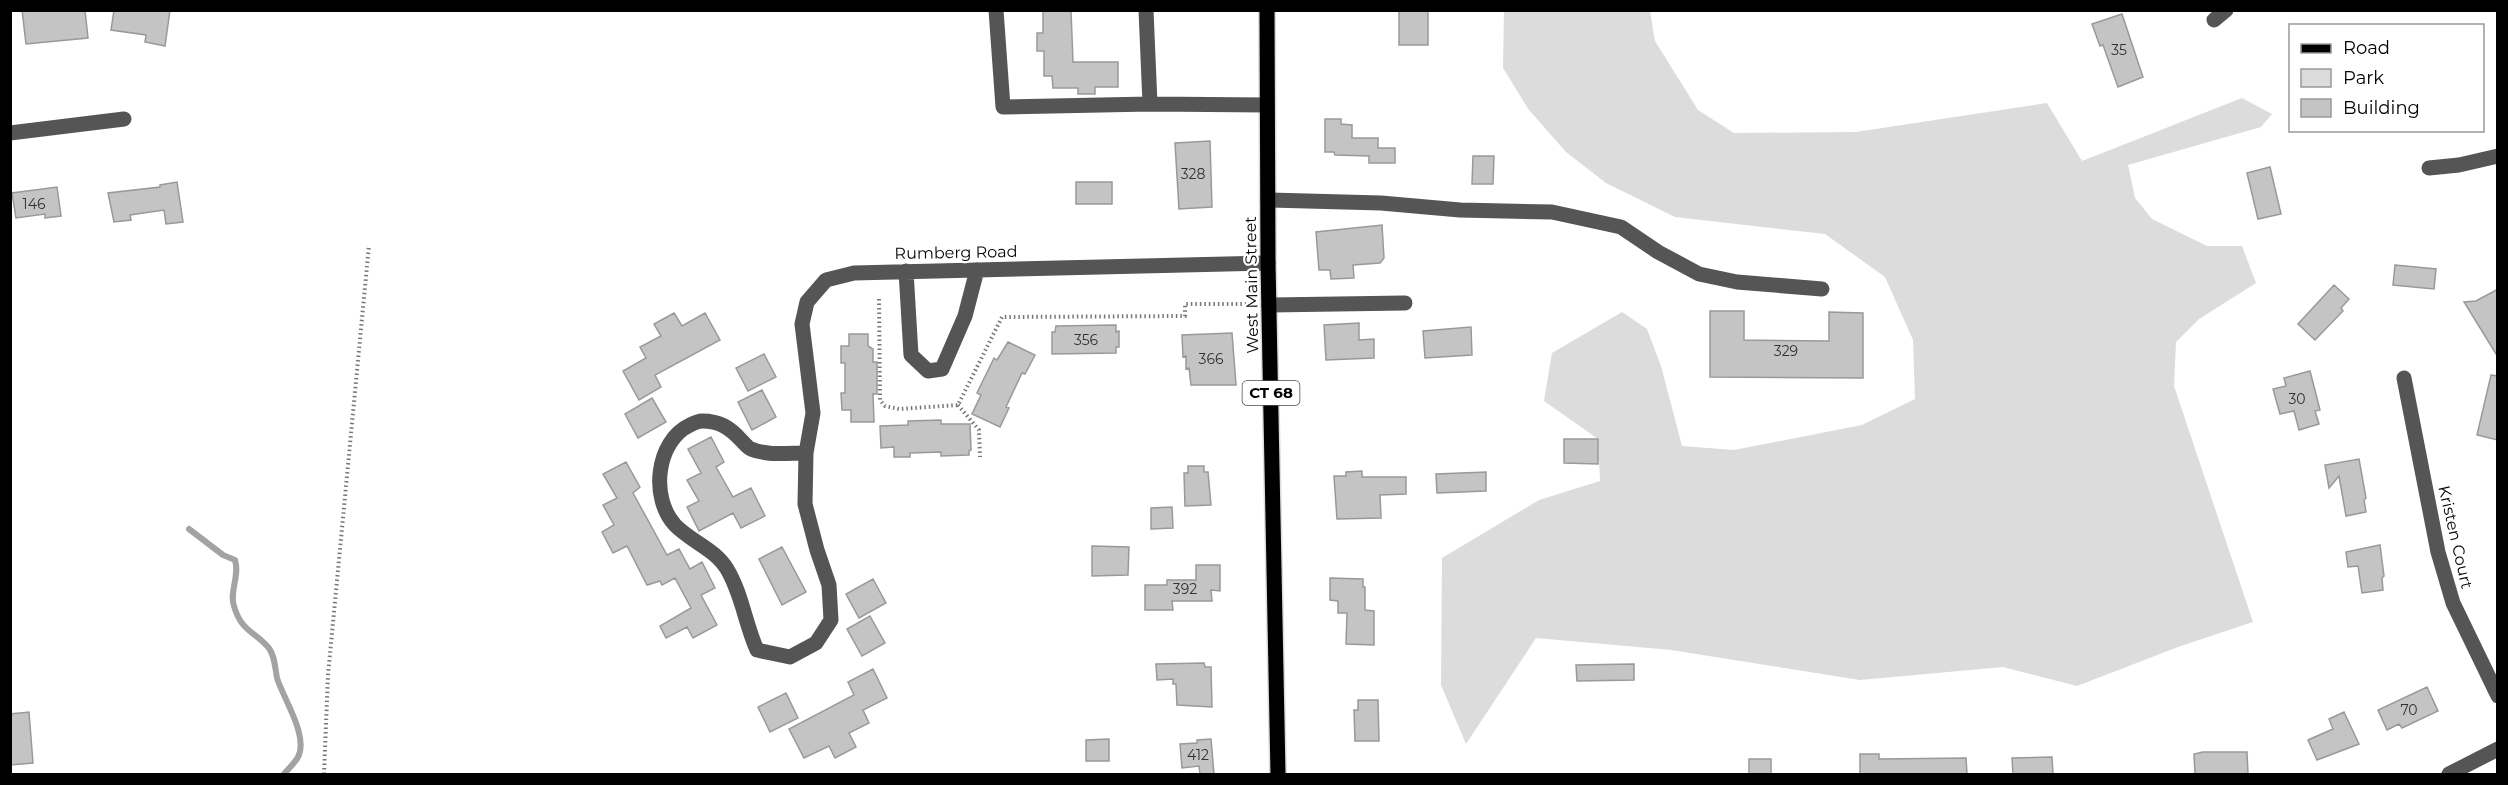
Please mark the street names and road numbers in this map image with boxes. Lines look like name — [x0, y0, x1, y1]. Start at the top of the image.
street label: West Main Street — [1241, 216, 1262, 354]
street label: Rumberg Road — [894, 242, 1018, 263]
road number: CT 68 — [1242, 381, 1300, 405]
street label: Kristen Court — [2434, 484, 2477, 591]

